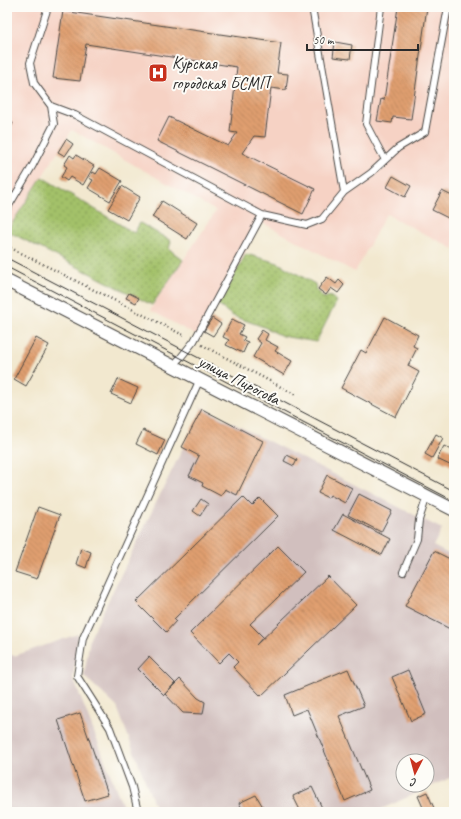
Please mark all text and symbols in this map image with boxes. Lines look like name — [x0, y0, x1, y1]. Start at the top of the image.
scale bar — [307, 26, 418, 52]
text: 50 m — [313, 32, 335, 48]
place label: Курская городская БСМП — [172, 53, 272, 94]
hospital icon: Курская городская БСМП — [147, 62, 169, 84]
street label: улица Пирогова — [194, 350, 285, 410]
north arrow — [395, 753, 435, 793]
text: С — [409, 776, 417, 790]

